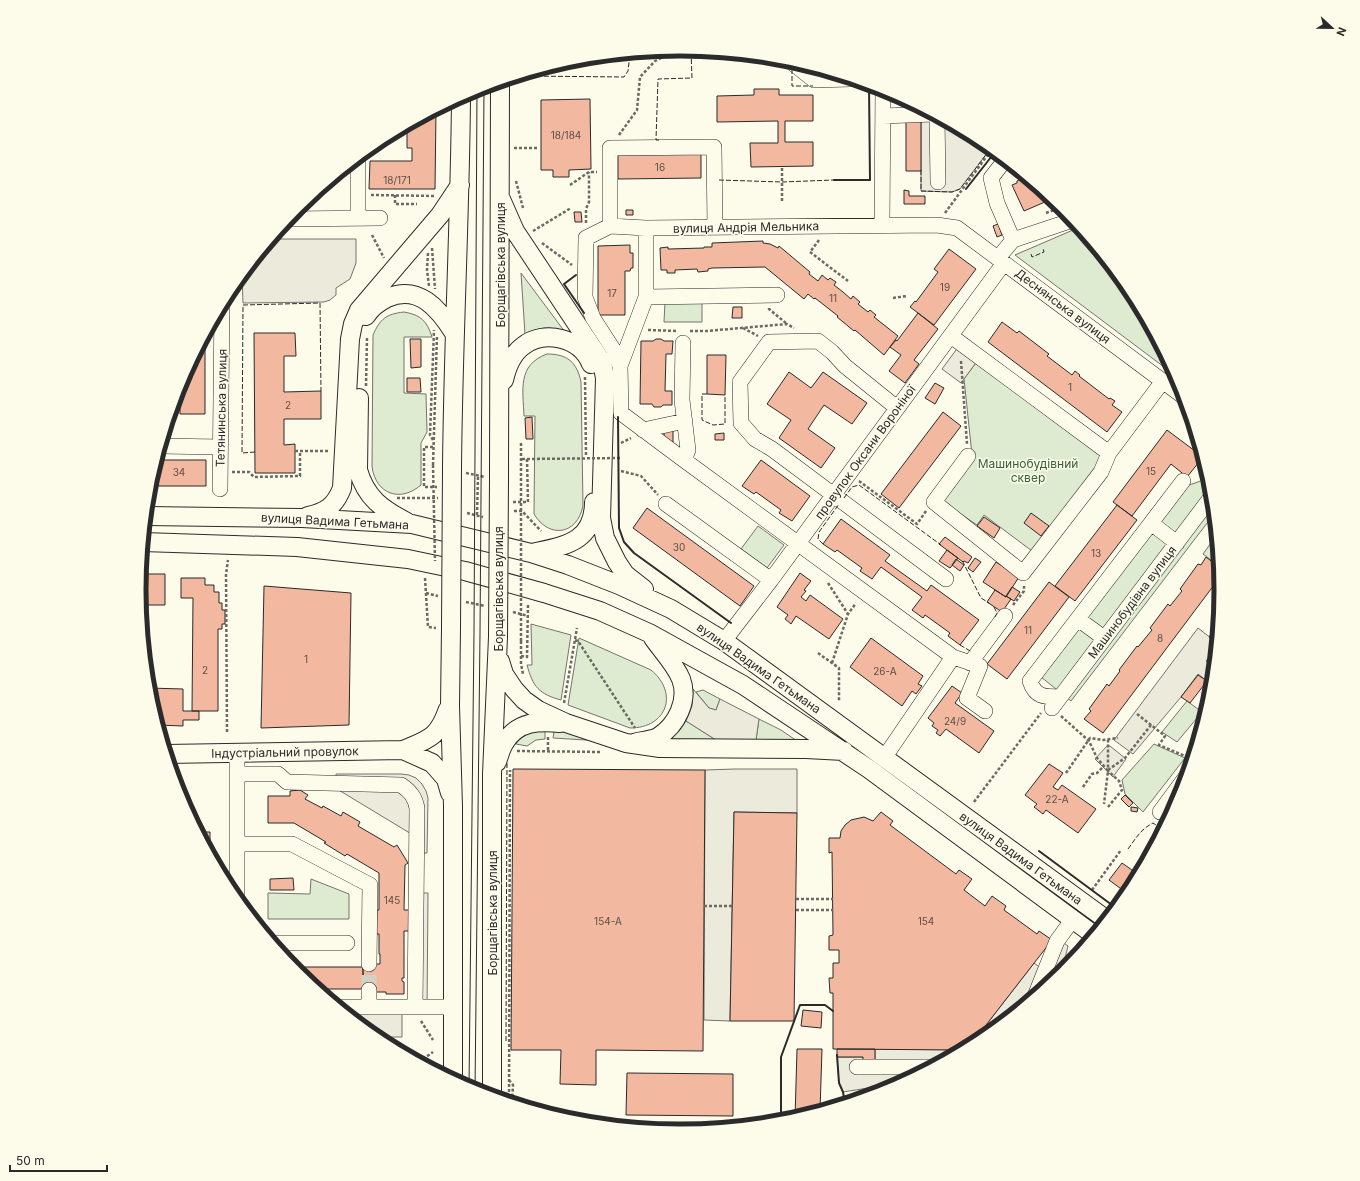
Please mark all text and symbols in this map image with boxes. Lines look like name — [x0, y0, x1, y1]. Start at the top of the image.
north arrow — [1312, 8, 1352, 48]
text: N — [1333, 25, 1349, 38]
house number: 18/184 — [551, 129, 581, 141]
house number: 16 — [655, 161, 665, 173]
house number: 18/171 — [383, 174, 411, 186]
street label: Борщагівська вулиця — [493, 202, 508, 328]
street label: вулиця Андрія Мельника — [673, 218, 819, 236]
street label: Деснянська вулиця — [1012, 265, 1114, 347]
house number: 19 — [940, 281, 950, 293]
house number: 17 — [607, 287, 617, 299]
house number: 11 — [829, 292, 837, 304]
street label: Тетянинська вулиця — [212, 349, 230, 467]
street label: провулок Оксани Вороніної — [811, 381, 919, 522]
house number: 1 — [1068, 381, 1072, 393]
house number: 2 — [285, 399, 291, 411]
park label: Машинобудівний сквер — [978, 456, 1078, 485]
house number: 15 — [1146, 465, 1156, 477]
house number: 34 — [173, 466, 185, 478]
street label: вулиця Вадима Гетьмана — [261, 510, 409, 532]
street label: Борщагівська вулиця — [491, 526, 506, 652]
house number: 30 — [673, 541, 685, 553]
street label: Машинобудівна вулиця — [1085, 543, 1179, 661]
house number: 13 — [1091, 547, 1101, 559]
street label: вулиця Вадима Гетьмана — [694, 619, 824, 717]
house number: 11 — [1024, 624, 1032, 636]
house number: 8 — [1157, 632, 1163, 644]
house number: 1 — [304, 653, 308, 665]
house number: 2 — [202, 664, 208, 676]
house number: 26-А — [873, 665, 897, 677]
house number: 24/9 — [944, 715, 966, 727]
street label: Індустріальний провулок — [211, 743, 359, 761]
house number: 22-А — [1045, 793, 1069, 805]
street label: вулиця Вадима Гетьмана — [957, 808, 1085, 908]
street label: Борщагівська вулиця — [485, 850, 500, 976]
house number: 145 — [384, 894, 400, 906]
house number: 154-А — [594, 915, 622, 927]
house number: 154 — [918, 915, 934, 927]
scale bar — [10, 1147, 107, 1173]
text: 50 m — [16, 1153, 45, 1168]

